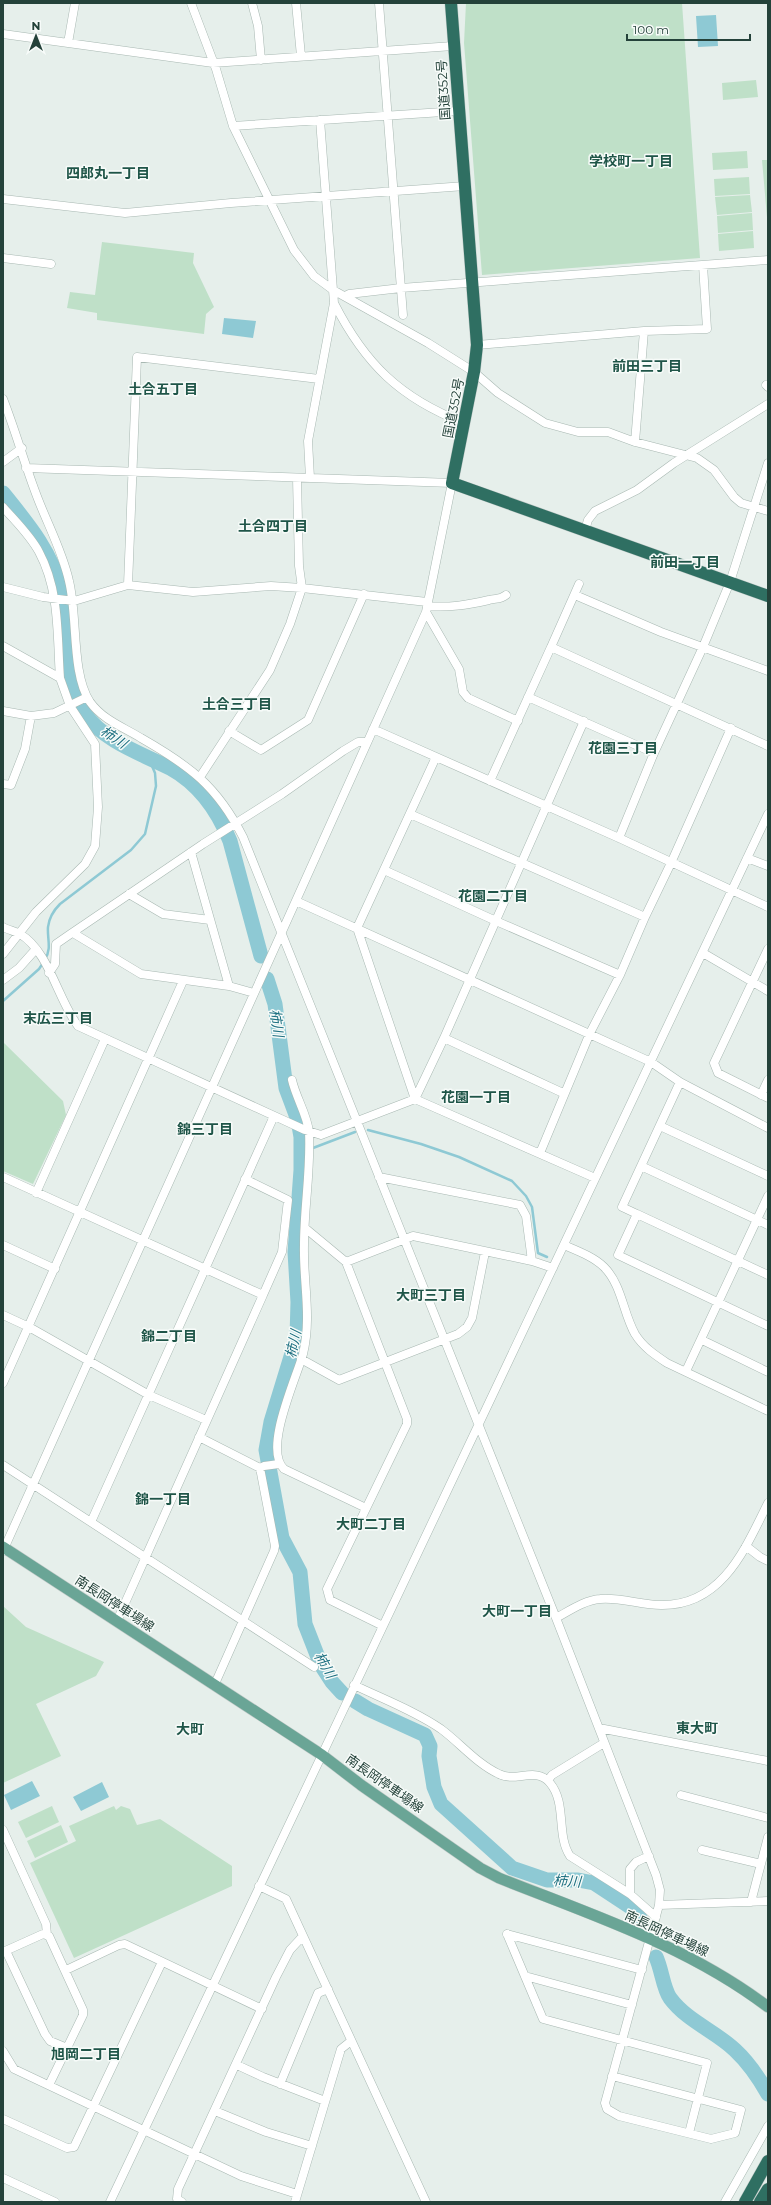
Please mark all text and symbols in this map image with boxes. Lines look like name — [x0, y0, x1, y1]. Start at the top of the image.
north arrow — [16, 16, 56, 56]
scale bar — [627, 16, 750, 42]
text: N — [32, 19, 40, 33]
text: 100 m — [633, 22, 669, 37]
street label: 国道352号 — [433, 59, 453, 121]
district label: 学校町一丁目 — [589, 152, 673, 170]
district label: 四郎丸一丁目 — [66, 164, 150, 182]
district label: 前田三丁目 — [612, 357, 682, 375]
street label: 国道352号 — [439, 377, 467, 439]
district label: 土合五丁目 — [128, 380, 198, 398]
district label: 土合四丁目 — [238, 517, 308, 535]
district label: 前田一丁目 — [650, 553, 720, 571]
district label: 土合三丁目 — [202, 695, 272, 713]
water label: 柿川 — [97, 722, 132, 753]
district label: 花園三丁目 — [588, 739, 658, 757]
district label: 花園二丁目 — [458, 887, 528, 905]
water label: 柿川 — [266, 1008, 288, 1040]
district label: 末広三丁目 — [23, 1009, 93, 1027]
district label: 花園一丁目 — [441, 1088, 511, 1106]
district label: 錦三丁目 — [177, 1120, 233, 1138]
district label: 大町三丁目 — [396, 1286, 466, 1304]
water label: 柿川 — [281, 1326, 305, 1360]
district label: 錦二丁目 — [141, 1327, 197, 1345]
district label: 錦一丁目 — [135, 1490, 191, 1508]
district label: 大町二丁目 — [336, 1515, 406, 1533]
street label: 南長岡停車場線 — [72, 1572, 158, 1634]
district label: 大町一丁目 — [482, 1602, 552, 1620]
water label: 柿川 — [310, 1648, 341, 1683]
district label: 東大町 — [676, 1719, 718, 1737]
district label: 大町 — [176, 1720, 204, 1738]
street label: 南長岡停車場線 — [343, 1750, 427, 1816]
water label: 柿川 — [553, 1871, 583, 1891]
street label: 南長岡停車場線 — [622, 1907, 712, 1959]
district label: 旭岡二丁目 — [51, 2045, 121, 2063]

